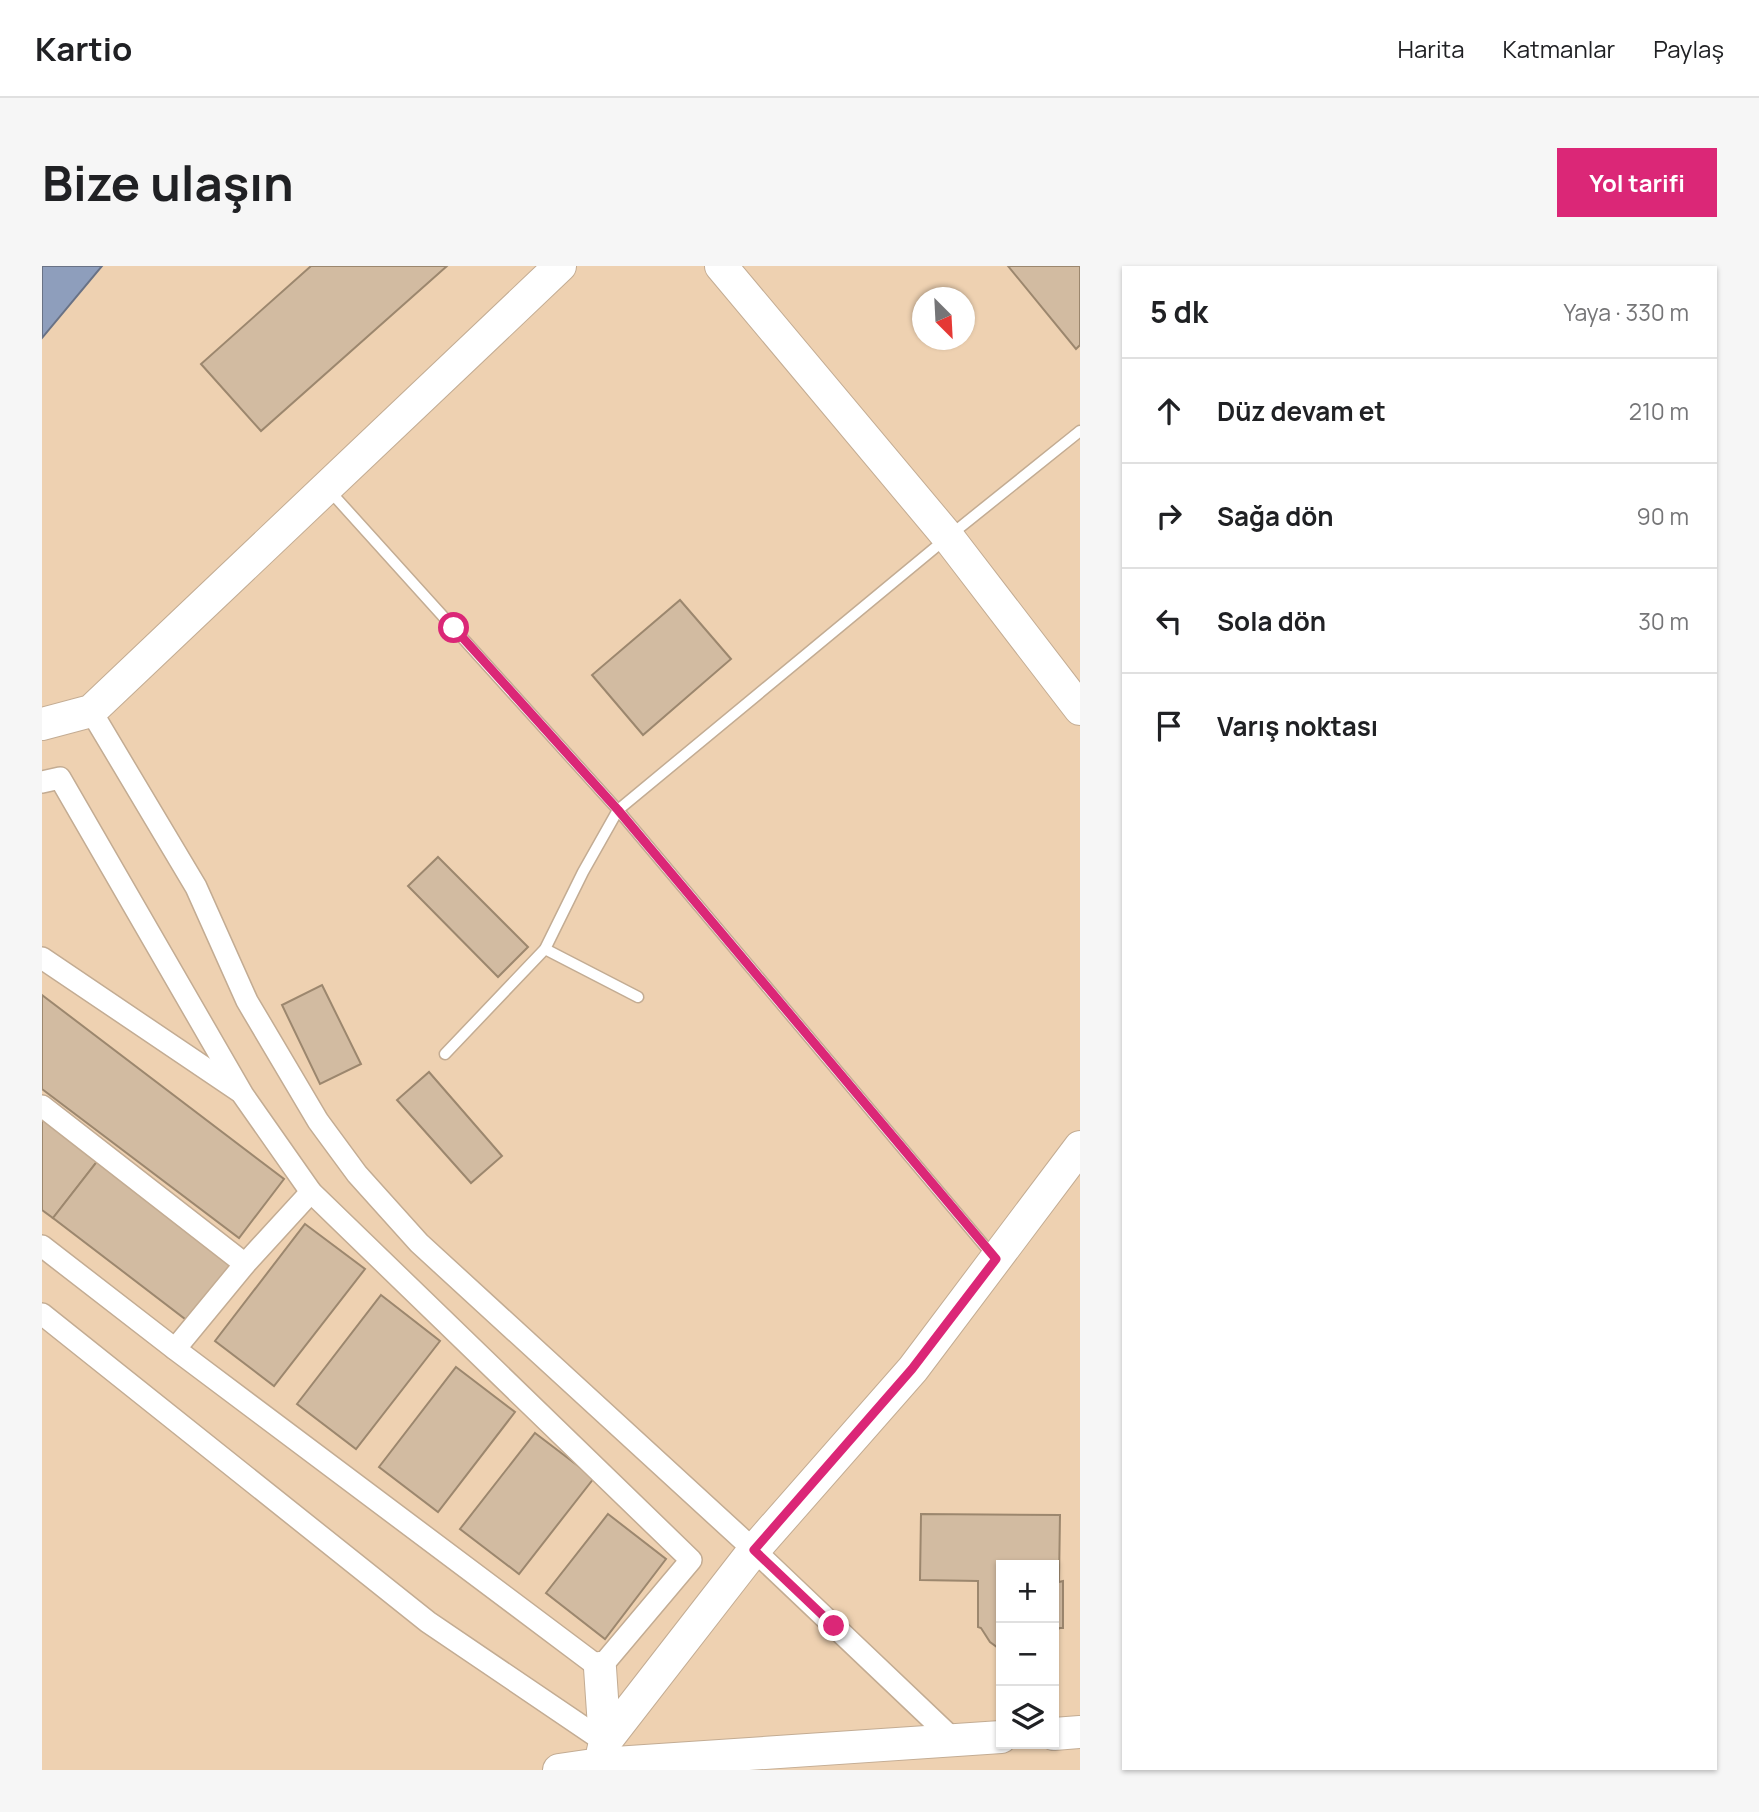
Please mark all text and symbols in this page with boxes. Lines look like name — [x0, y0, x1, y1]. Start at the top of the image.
text: Kartio — [35, 26, 132, 71]
text: Harita — [1398, 32, 1465, 65]
text: Katmanlar — [1503, 32, 1615, 65]
text: Paylaş — [1653, 32, 1724, 65]
button: Yol tarifi — [1557, 148, 1717, 217]
text: Bize ulaşın — [42, 149, 294, 216]
north arrow — [912, 287, 975, 350]
text: 5 dk — [1150, 291, 1208, 332]
text: Yaya · 330 m — [1564, 296, 1689, 328]
icon: ahead — [1150, 392, 1188, 430]
text: Düz devam et — [1217, 393, 1386, 429]
text: 210 m — [1629, 395, 1689, 427]
icon: right — [1150, 497, 1188, 535]
text: Sağa dön — [1217, 498, 1334, 534]
text: 90 m — [1637, 500, 1689, 532]
icon: left — [1150, 602, 1188, 640]
text: Sola dön — [1217, 603, 1326, 639]
text: 30 m — [1638, 605, 1689, 637]
route start — [438, 612, 469, 643]
icon: arrive — [1150, 707, 1188, 745]
text: Varış noktası — [1217, 708, 1378, 744]
map controls — [996, 1560, 1059, 1749]
button: + — [996, 1560, 1059, 1623]
route end — [818, 1610, 849, 1641]
button: − — [996, 1623, 1059, 1686]
button: layers — [996, 1686, 1059, 1749]

